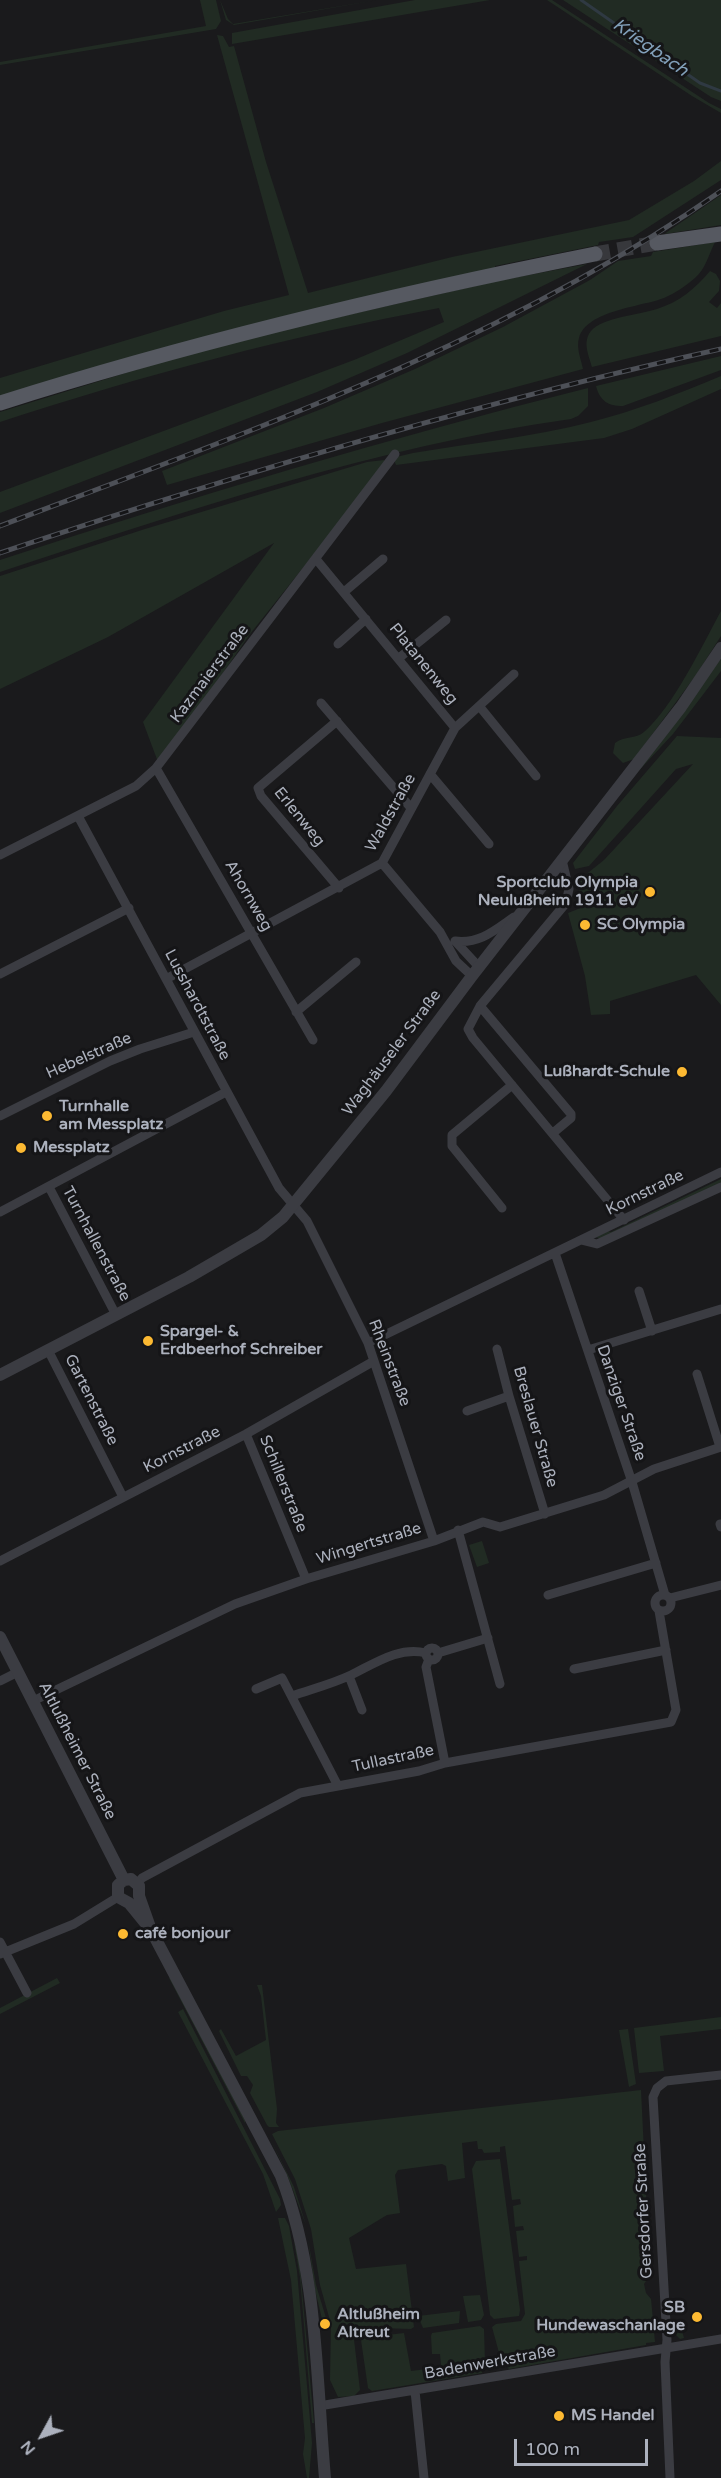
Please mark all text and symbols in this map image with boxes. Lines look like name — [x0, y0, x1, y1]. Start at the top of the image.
water label: Kriegbach — [608, 14, 692, 82]
street label: Platanenweg — [384, 620, 462, 708]
street label: Kazmaierstraße — [167, 621, 253, 727]
street label: Waldstraße — [362, 771, 420, 855]
street label: Erlenweg — [269, 784, 329, 850]
street label: Ahornweg — [220, 857, 276, 935]
place label: Sportclub Olympia Neulußheim 1911 eV — [478, 873, 638, 911]
marker: Sportclub Olympia Neulußheim 1911 eV — [643, 885, 657, 899]
place label: SC Olympia — [597, 915, 685, 935]
marker: SC Olympia — [578, 918, 592, 932]
street label: Lusshardtstraße — [160, 946, 234, 1064]
street label: Waghäuseler Straße — [338, 986, 446, 1120]
street label: Hebelstraße — [43, 1029, 135, 1083]
place label: Lußhardt-Schule — [543, 1062, 670, 1082]
marker: Lußhardt-Schule — [675, 1065, 689, 1079]
place label: Turnhalle am Messplatz — [59, 1097, 163, 1135]
marker: Turnhalle am Messplatz — [40, 1109, 54, 1123]
place label: Messplatz — [33, 1138, 110, 1158]
marker: Messplatz — [14, 1141, 28, 1155]
street label: Kornstraße — [603, 1166, 687, 1220]
street label: Turnhallenstraße — [58, 1183, 134, 1305]
street label: Rheinstraße — [364, 1317, 414, 1409]
place label: Spargel- & Erdbeerhof Schreiber — [160, 1322, 322, 1360]
marker: Spargel- & Erdbeerhof Schreiber — [141, 1334, 155, 1348]
street label: Danziger Straße — [592, 1342, 650, 1464]
street label: Gartenstraße — [60, 1351, 122, 1449]
street label: Breslauer Straße — [509, 1364, 561, 1490]
street label: Kornstraße — [140, 1422, 224, 1478]
street label: Schillerstraße — [255, 1433, 311, 1535]
street label: Wingertstraße — [314, 1519, 424, 1569]
street label: Altlußheimer Straße — [34, 1679, 120, 1823]
street label: Tullastraße — [350, 1741, 436, 1777]
place label: café bonjour — [135, 1924, 230, 1944]
marker: café bonjour — [116, 1927, 130, 1941]
street label: Gersdorfer Straße — [631, 2143, 657, 2279]
place label: SB Hundewaschanlage — [536, 2298, 685, 2336]
place label: Altlußheim Altreut — [337, 2305, 420, 2343]
marker: SB Hundewaschanlage — [690, 2310, 704, 2324]
marker: Altlußheim Altreut — [318, 2317, 332, 2331]
street label: Badenwerkstraße — [423, 2342, 557, 2384]
north arrow — [12, 2406, 72, 2466]
place label: MS Handel — [571, 2406, 654, 2426]
marker: MS Handel — [552, 2409, 566, 2423]
scale bar — [517, 2427, 650, 2465]
text: N — [16, 2436, 40, 2459]
text: 100 m — [525, 2438, 580, 2460]

